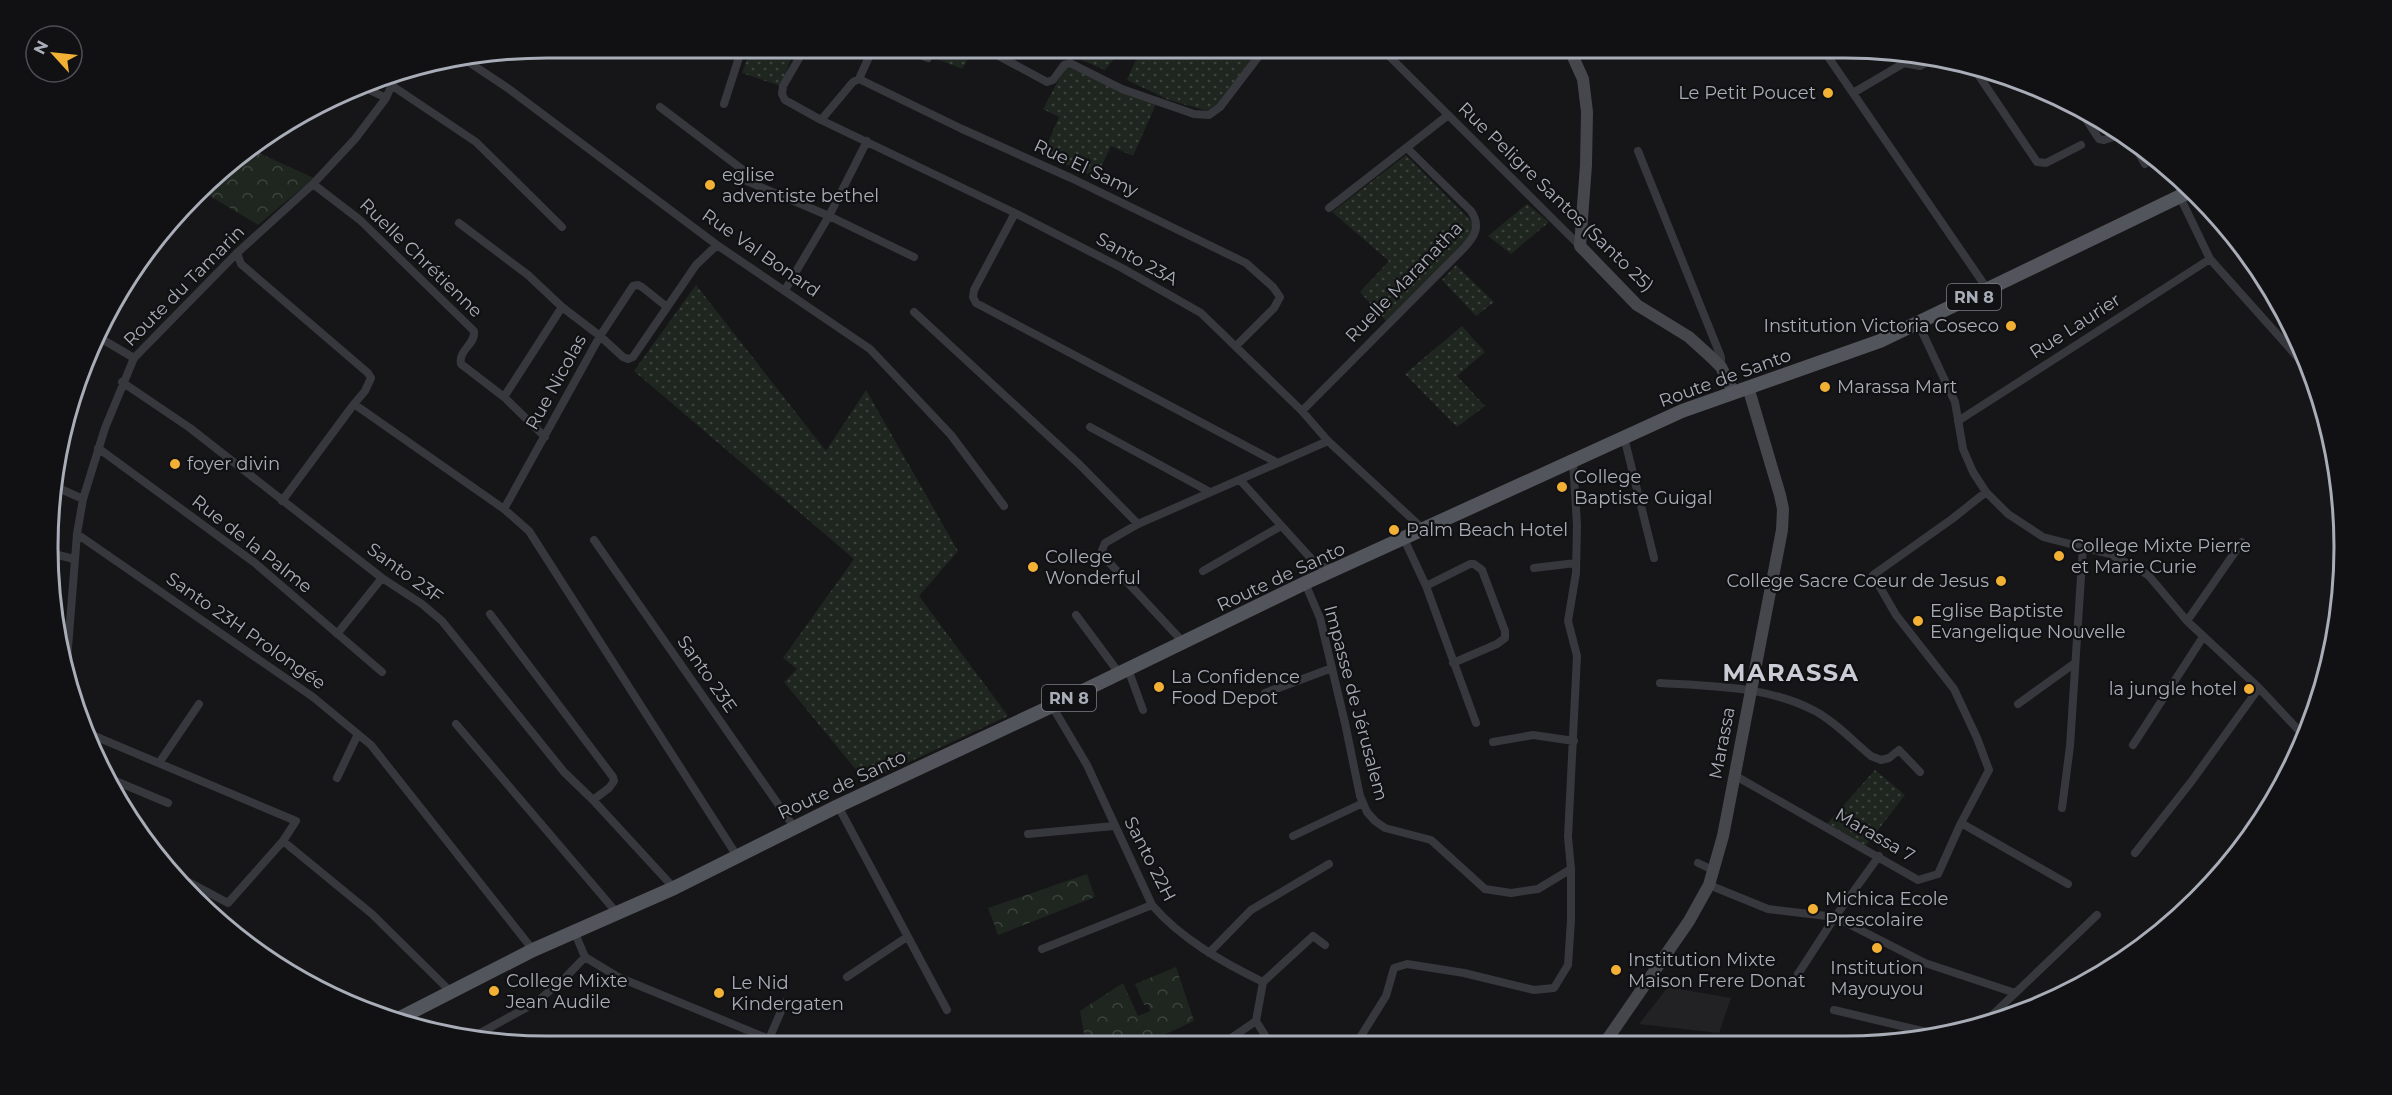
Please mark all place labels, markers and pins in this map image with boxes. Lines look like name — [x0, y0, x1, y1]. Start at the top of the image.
place label: Le Petit Poucet — [1678, 82, 1816, 104]
marker: Le Petit Poucet — [1821, 86, 1835, 100]
place label: eglise adventiste bethel — [722, 164, 879, 207]
marker: eglise adventiste bethel — [703, 178, 717, 192]
place label: Institution Victoria Coseco — [1763, 315, 1999, 337]
marker: Institution Victoria Coseco — [2004, 319, 2018, 333]
place label: Marassa Mart — [1837, 376, 1957, 398]
marker: Marassa Mart — [1818, 380, 1832, 394]
place label: foyer divin — [187, 453, 280, 475]
marker: foyer divin — [168, 457, 182, 471]
place label: College Baptiste Guigal — [1574, 466, 1713, 509]
marker: College Baptiste Guigal — [1555, 480, 1569, 494]
place label: Palm Beach Hotel — [1406, 519, 1568, 541]
marker: Palm Beach Hotel — [1387, 523, 1401, 537]
place label: College Mixte Pierre et Marie Curie — [2071, 535, 2251, 578]
place label: College Wonderful — [1045, 546, 1141, 589]
marker: College Mixte Pierre et Marie Curie — [2052, 549, 2066, 563]
marker: College Wonderful — [1026, 560, 1040, 574]
place label: College Sacre Coeur de Jesus — [1727, 570, 1989, 592]
marker: College Sacre Coeur de Jesus — [1994, 574, 2008, 588]
place label: Eglise Baptiste Evangelique Nouvelle — [1930, 600, 2126, 643]
marker: Eglise Baptiste Evangelique Nouvelle — [1911, 614, 1925, 628]
place label: La Confidence Food Depot — [1171, 666, 1300, 709]
place label: la jungle hotel — [2109, 678, 2237, 700]
marker: La Confidence Food Depot — [1152, 680, 1166, 694]
marker: la jungle hotel — [2242, 682, 2256, 696]
place label: Michica Ecole Prescolaire — [1825, 888, 1949, 931]
marker: Michica Ecole Prescolaire — [1806, 902, 1820, 916]
marker: Institution Mayouyou — [1870, 941, 1884, 955]
place label: Institution Mixte Maison Frere Donat — [1628, 949, 1806, 992]
place label: Institution Mayouyou — [1830, 957, 1924, 1000]
marker: Institution Mixte Maison Frere Donat — [1609, 963, 1623, 977]
place label: College Mixte Jean Audile — [505, 970, 628, 1013]
place label: Le Nid Kindergaten — [731, 972, 844, 1015]
marker: College Mixte Jean Audile — [487, 984, 501, 998]
marker: Le Nid Kindergaten — [712, 986, 726, 1000]

